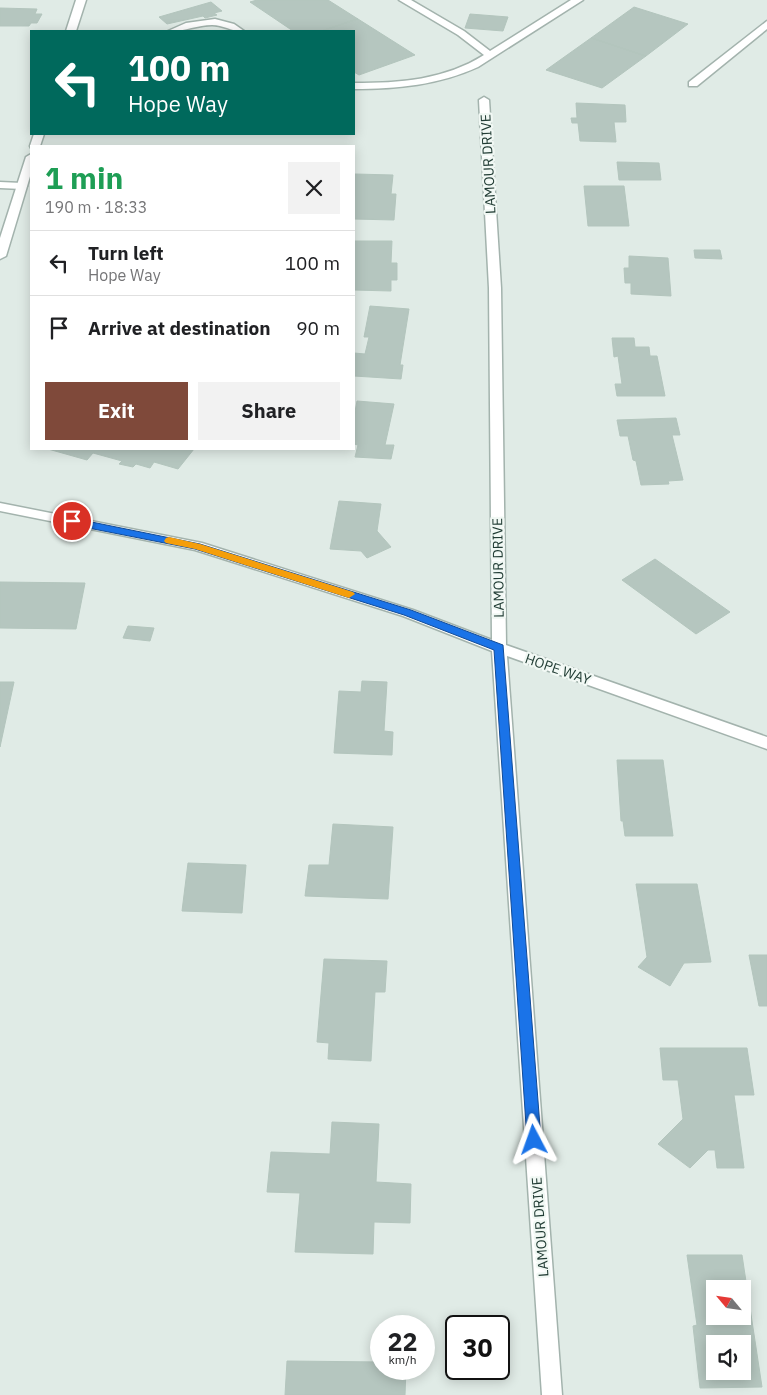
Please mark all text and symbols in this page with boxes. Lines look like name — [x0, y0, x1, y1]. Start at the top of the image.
text: 100 m — [128, 45, 231, 91]
icon: left — [45, 50, 110, 115]
text: Hope Way — [128, 89, 228, 118]
street label: LAMOUR DRIVE — [476, 114, 500, 214]
text: 1 min — [45, 158, 123, 197]
button: close — [288, 162, 340, 214]
text: 190 m · 18:33 — [45, 197, 147, 217]
text: Turn left — [88, 241, 164, 265]
icon: left — [45, 249, 73, 277]
text: 100 m — [285, 251, 340, 275]
text: Hope Way — [88, 265, 161, 285]
icon: arrive — [45, 314, 73, 342]
text: Arrive at destination — [88, 316, 271, 340]
text: 90 m — [296, 316, 340, 340]
button: Exit — [45, 382, 188, 440]
button: Share — [198, 382, 340, 440]
pin — [51, 500, 93, 542]
icon: arrive — [58, 507, 86, 535]
street label: LAMOUR DRIVE — [488, 518, 508, 618]
street label: HOPE WAY — [523, 649, 594, 689]
position arrow — [507, 1113, 559, 1165]
street label: LAMOUR DRIVE — [528, 1177, 552, 1277]
north arrow — [706, 1280, 751, 1325]
map controls — [706, 1280, 751, 1380]
speed limit sign: 30 — [445, 1315, 510, 1380]
text: 22 — [387, 1325, 418, 1358]
button: sound — [706, 1335, 751, 1380]
text: km/h — [388, 1352, 417, 1367]

